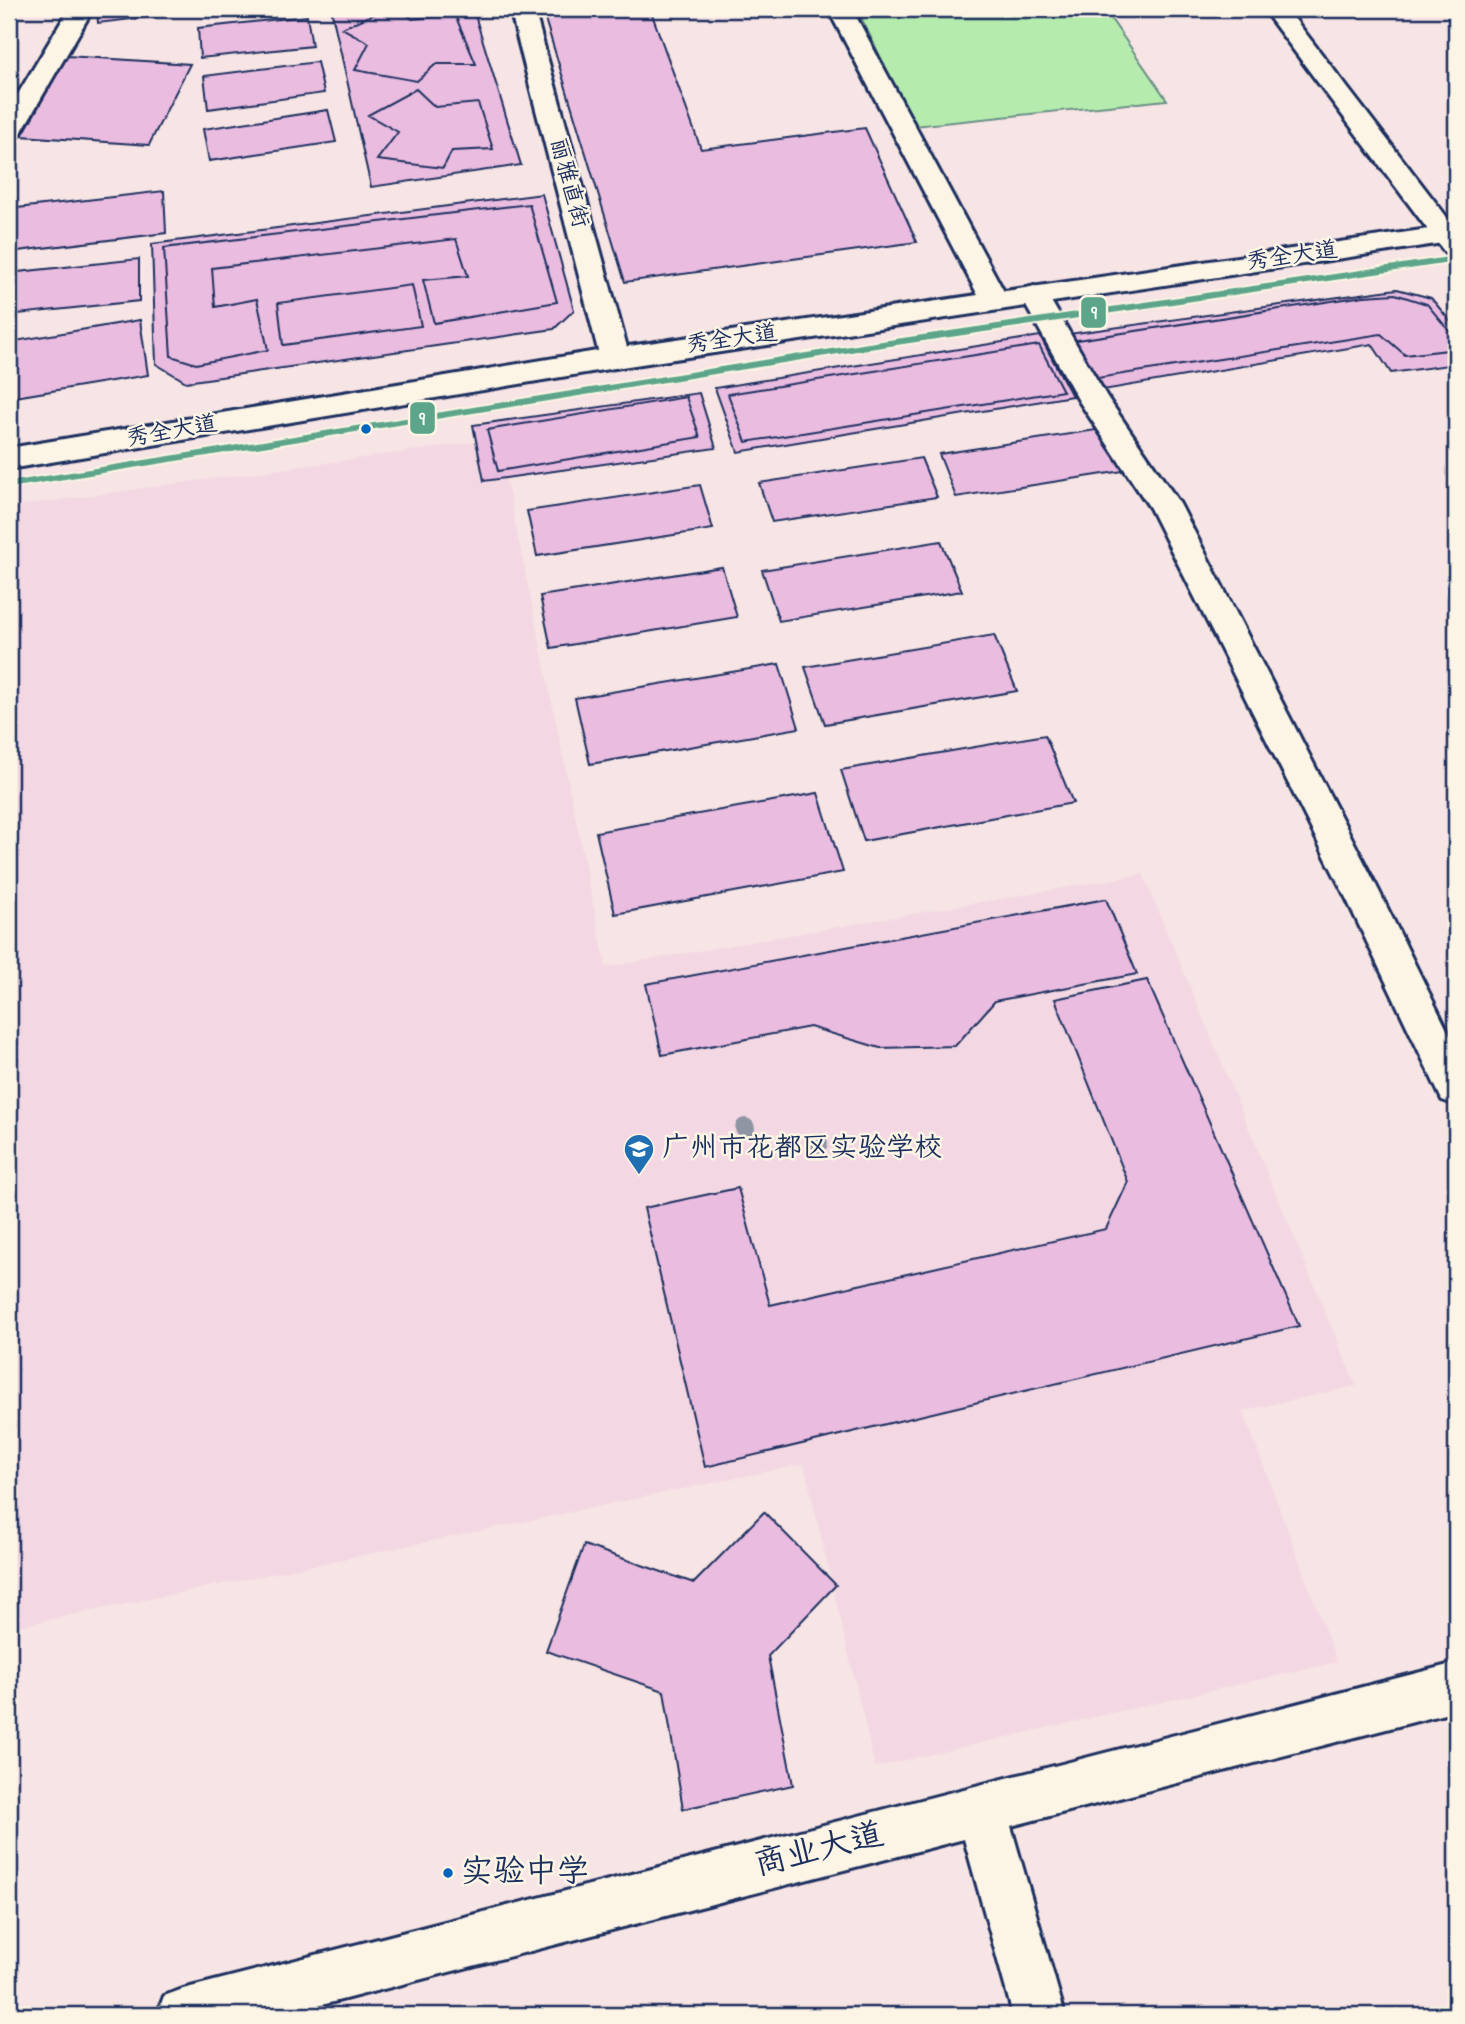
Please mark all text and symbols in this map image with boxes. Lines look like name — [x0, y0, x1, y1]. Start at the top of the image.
street label: 丽雅直街 — [540, 134, 596, 232]
street label: 秀全大道 — [1244, 234, 1340, 280]
line badge: 9 — [1080, 296, 1107, 329]
text: 9 — [1090, 301, 1097, 328]
street label: 秀全大道 — [684, 317, 780, 363]
line badge: 9 — [409, 401, 436, 435]
text: 9 — [418, 407, 425, 434]
street label: 秀全大道 — [124, 408, 220, 456]
unlabelled marker — [359, 422, 373, 436]
place label: 广州市花都区实验学校 — [662, 1129, 942, 1170]
school or university icon: 广州市花都区实验学校 — [622, 1132, 656, 1176]
street label: 商业大道 — [749, 1812, 889, 1890]
place label: 实验中学 — [461, 1850, 589, 1897]
marker: 实验中学 — [441, 1866, 455, 1880]

